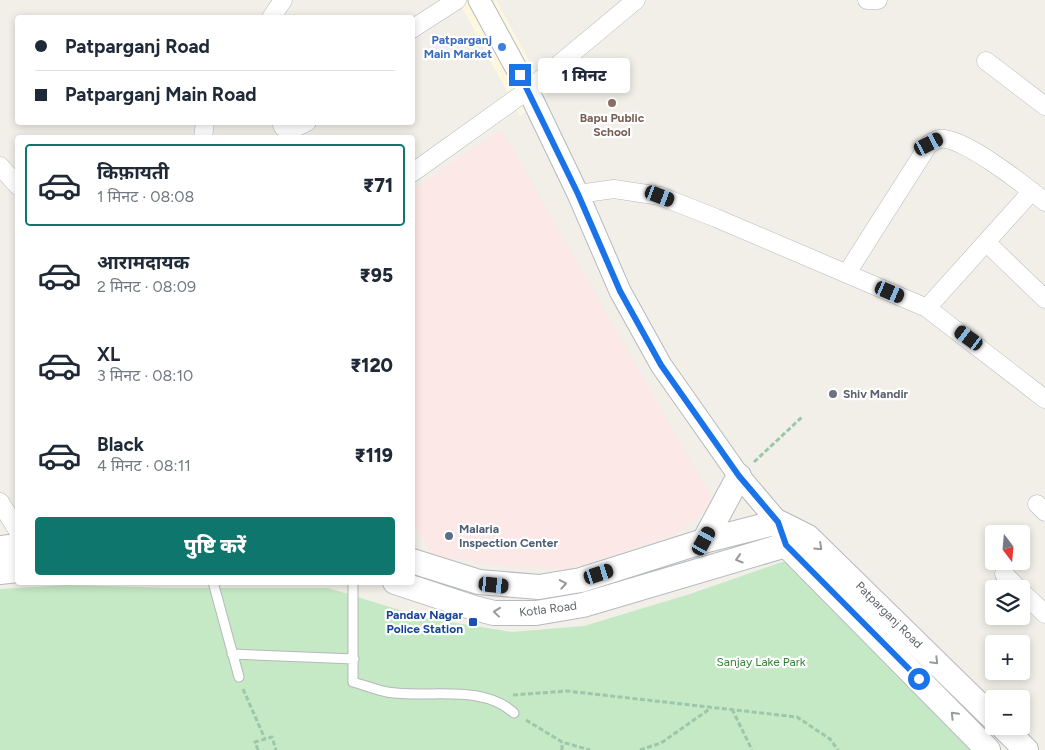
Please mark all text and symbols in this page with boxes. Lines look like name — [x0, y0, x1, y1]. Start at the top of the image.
place label: Patparganj Main Market — [424, 33, 492, 61]
text: Patparganj Road — [65, 35, 210, 58]
marker: Patparganj Main Market — [496, 41, 508, 53]
callout: 1 मिनट — [538, 58, 630, 92]
route end — [509, 64, 531, 86]
text: 1 मिनट — [561, 66, 607, 85]
text: Patparganj Main Road — [65, 83, 257, 106]
marker: Bapu Public School — [606, 97, 618, 109]
place label: Bapu Public School — [580, 111, 645, 139]
car — [912, 131, 945, 157]
text: किफ़ायती — [97, 161, 169, 184]
icon: car — [37, 163, 82, 208]
text: ₹71 — [363, 174, 393, 197]
car — [643, 184, 676, 208]
text: 1 मिनट · 08:08 — [97, 187, 194, 206]
text: आरामदायक — [97, 251, 189, 274]
icon: car — [37, 253, 82, 298]
text: ₹95 — [360, 264, 393, 287]
text: 2 मिनट · 08:09 — [97, 277, 196, 296]
car — [873, 279, 906, 305]
car — [952, 323, 985, 353]
icon: car — [37, 343, 82, 388]
text: XL — [97, 343, 120, 366]
text: ₹120 — [350, 354, 393, 377]
text: 3 मिनट · 08:10 — [97, 366, 193, 385]
place label: Shiv Mandir — [843, 387, 909, 401]
marker: Shiv Mandir — [827, 388, 839, 400]
icon: car — [37, 433, 82, 478]
text: Black — [97, 433, 144, 456]
text: ₹119 — [354, 444, 393, 467]
text: 4 मिनट · 08:11 — [97, 456, 191, 475]
button: पुष्टि करें — [35, 517, 395, 575]
place label: Malaria Inspection Center — [459, 522, 558, 550]
car — [690, 524, 717, 558]
north arrow — [985, 525, 1030, 570]
map controls — [985, 525, 1030, 735]
marker: Malaria Inspection Center — [443, 530, 455, 542]
one-way arrow — [814, 541, 823, 550]
one-way arrow — [735, 553, 744, 563]
car — [582, 562, 615, 586]
car — [478, 576, 509, 594]
one-way arrow — [558, 579, 567, 589]
street label: Patparganj Road — [853, 579, 925, 651]
button: layers — [985, 580, 1030, 625]
street label: Kotla Road — [518, 599, 578, 619]
one-way arrow — [492, 607, 500, 618]
place label: Pandav Nagar Police Station — [386, 608, 463, 636]
marker: Pandav Nagar Police Station — [467, 616, 479, 628]
button: + — [985, 635, 1030, 680]
park label: Sanjay Lake Park — [716, 655, 806, 669]
one-way arrow — [930, 655, 939, 664]
route start — [908, 668, 930, 690]
button: − — [985, 690, 1030, 735]
one-way arrow — [951, 712, 960, 721]

